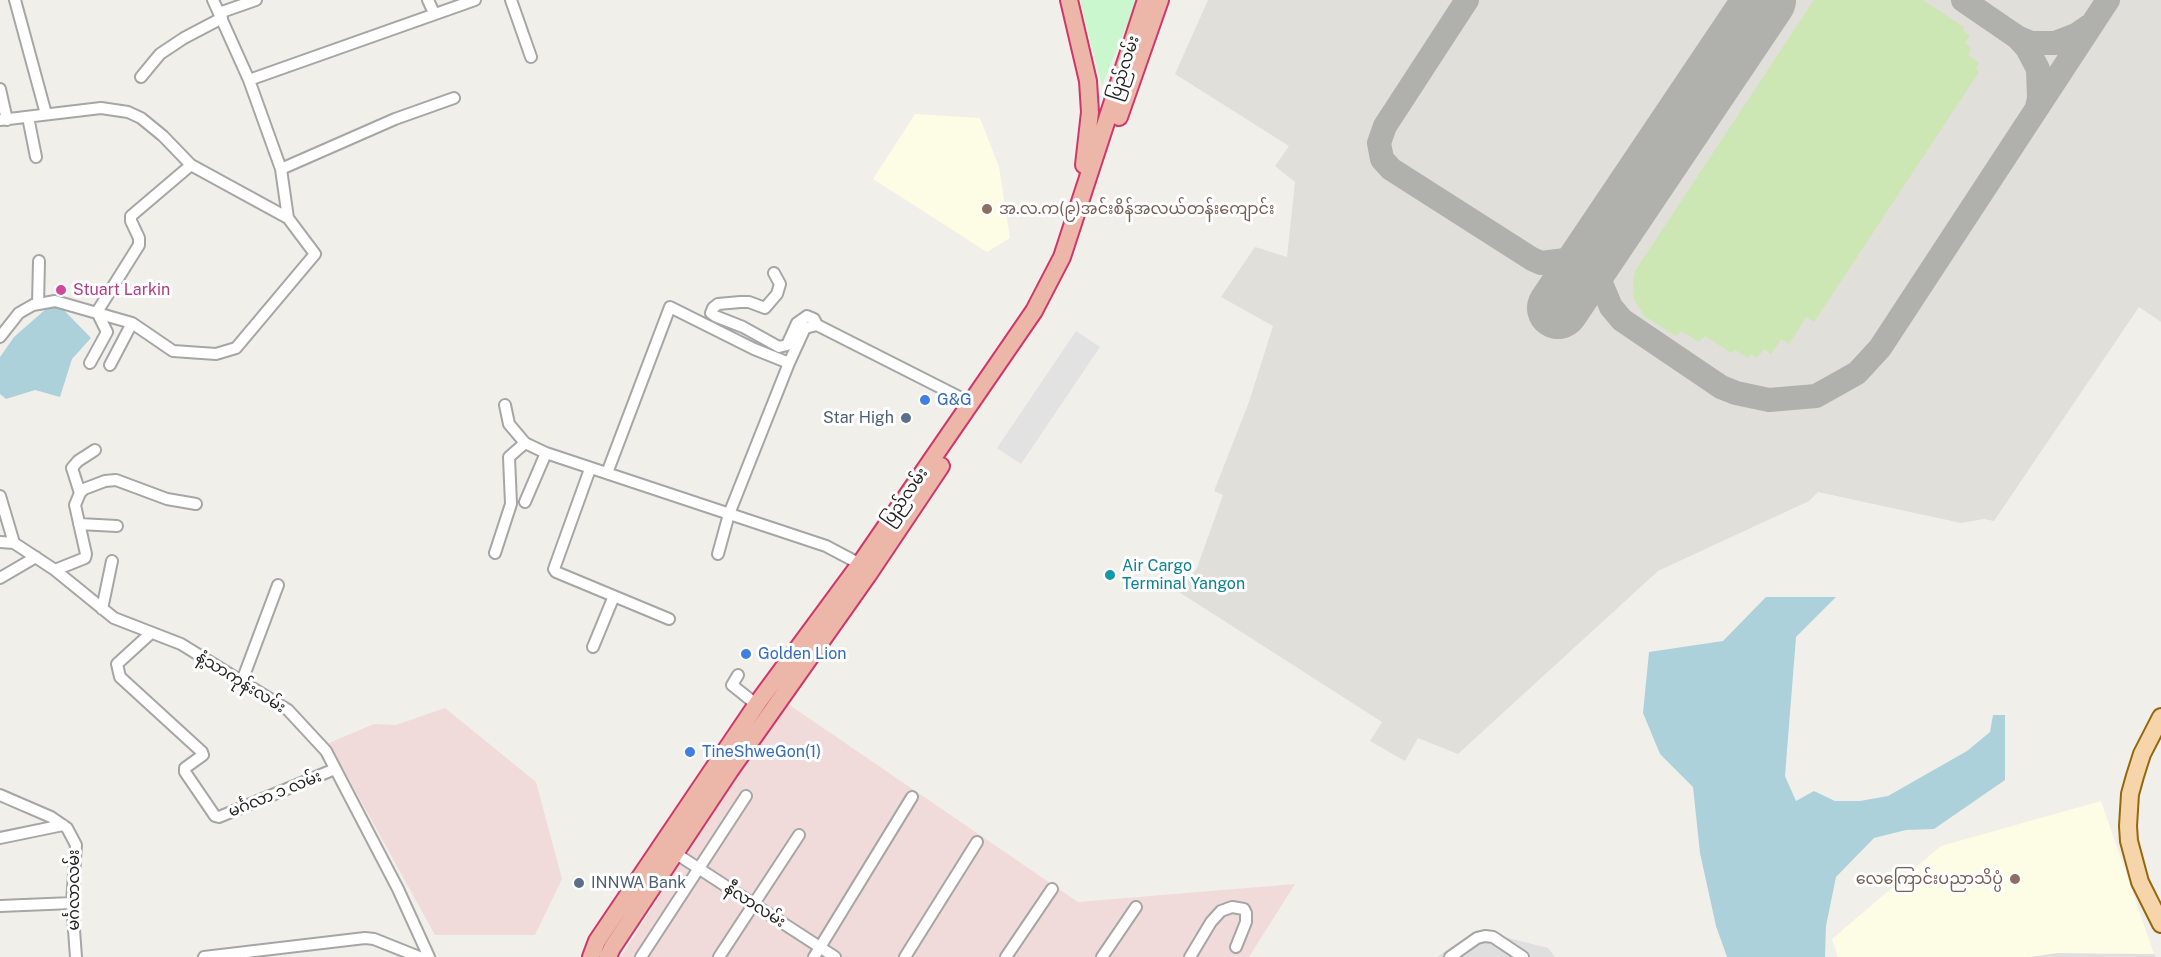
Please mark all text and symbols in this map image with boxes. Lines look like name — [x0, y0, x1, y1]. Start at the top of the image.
street label: ပြည်လမ်း — [1105, 33, 1143, 103]
place label: အ.လ.က(၉)အင်းစိန်အလယ်တန်းကျောင်း — [999, 199, 1274, 219]
marker: အ.လ.က(၉)အင်းစိန်အလယ်တန်းကျောင်း — [980, 202, 994, 216]
place label: Stuart Larkin — [73, 280, 170, 300]
marker: Stuart Larkin — [54, 283, 68, 297]
place label: G&G — [937, 390, 972, 410]
marker: G&G — [918, 393, 932, 407]
place label: Star High — [823, 408, 894, 428]
marker: Star High — [899, 411, 913, 425]
street label: ပြည်လမ်း — [878, 464, 932, 530]
place label: Air Cargo Terminal Yangon — [1122, 556, 1245, 594]
marker: Air Cargo Terminal Yangon — [1103, 568, 1117, 582]
place label: Golden Lion — [758, 644, 846, 664]
street label: နံ့သာကုန်းလမ်း — [193, 647, 289, 717]
marker: Golden Lion — [739, 647, 753, 661]
place label: TineShweGon(1) — [702, 742, 821, 762]
marker: TineShweGon(1) — [683, 745, 697, 759]
street label: မင်္ဂလာ ၁ လမ်း — [226, 767, 324, 821]
street label: မင်္ဂလာလမ်း — [64, 849, 84, 931]
place label: လေကြောင်းပညာသိပ္ပံ — [1856, 869, 2003, 889]
marker: လေကြောင်းပညာသိပ္ပံ — [2008, 872, 2022, 886]
place label: INNWA Bank — [591, 873, 686, 893]
marker: INNWA Bank — [572, 876, 586, 890]
street label: နီလာလမ်း — [721, 878, 789, 932]

